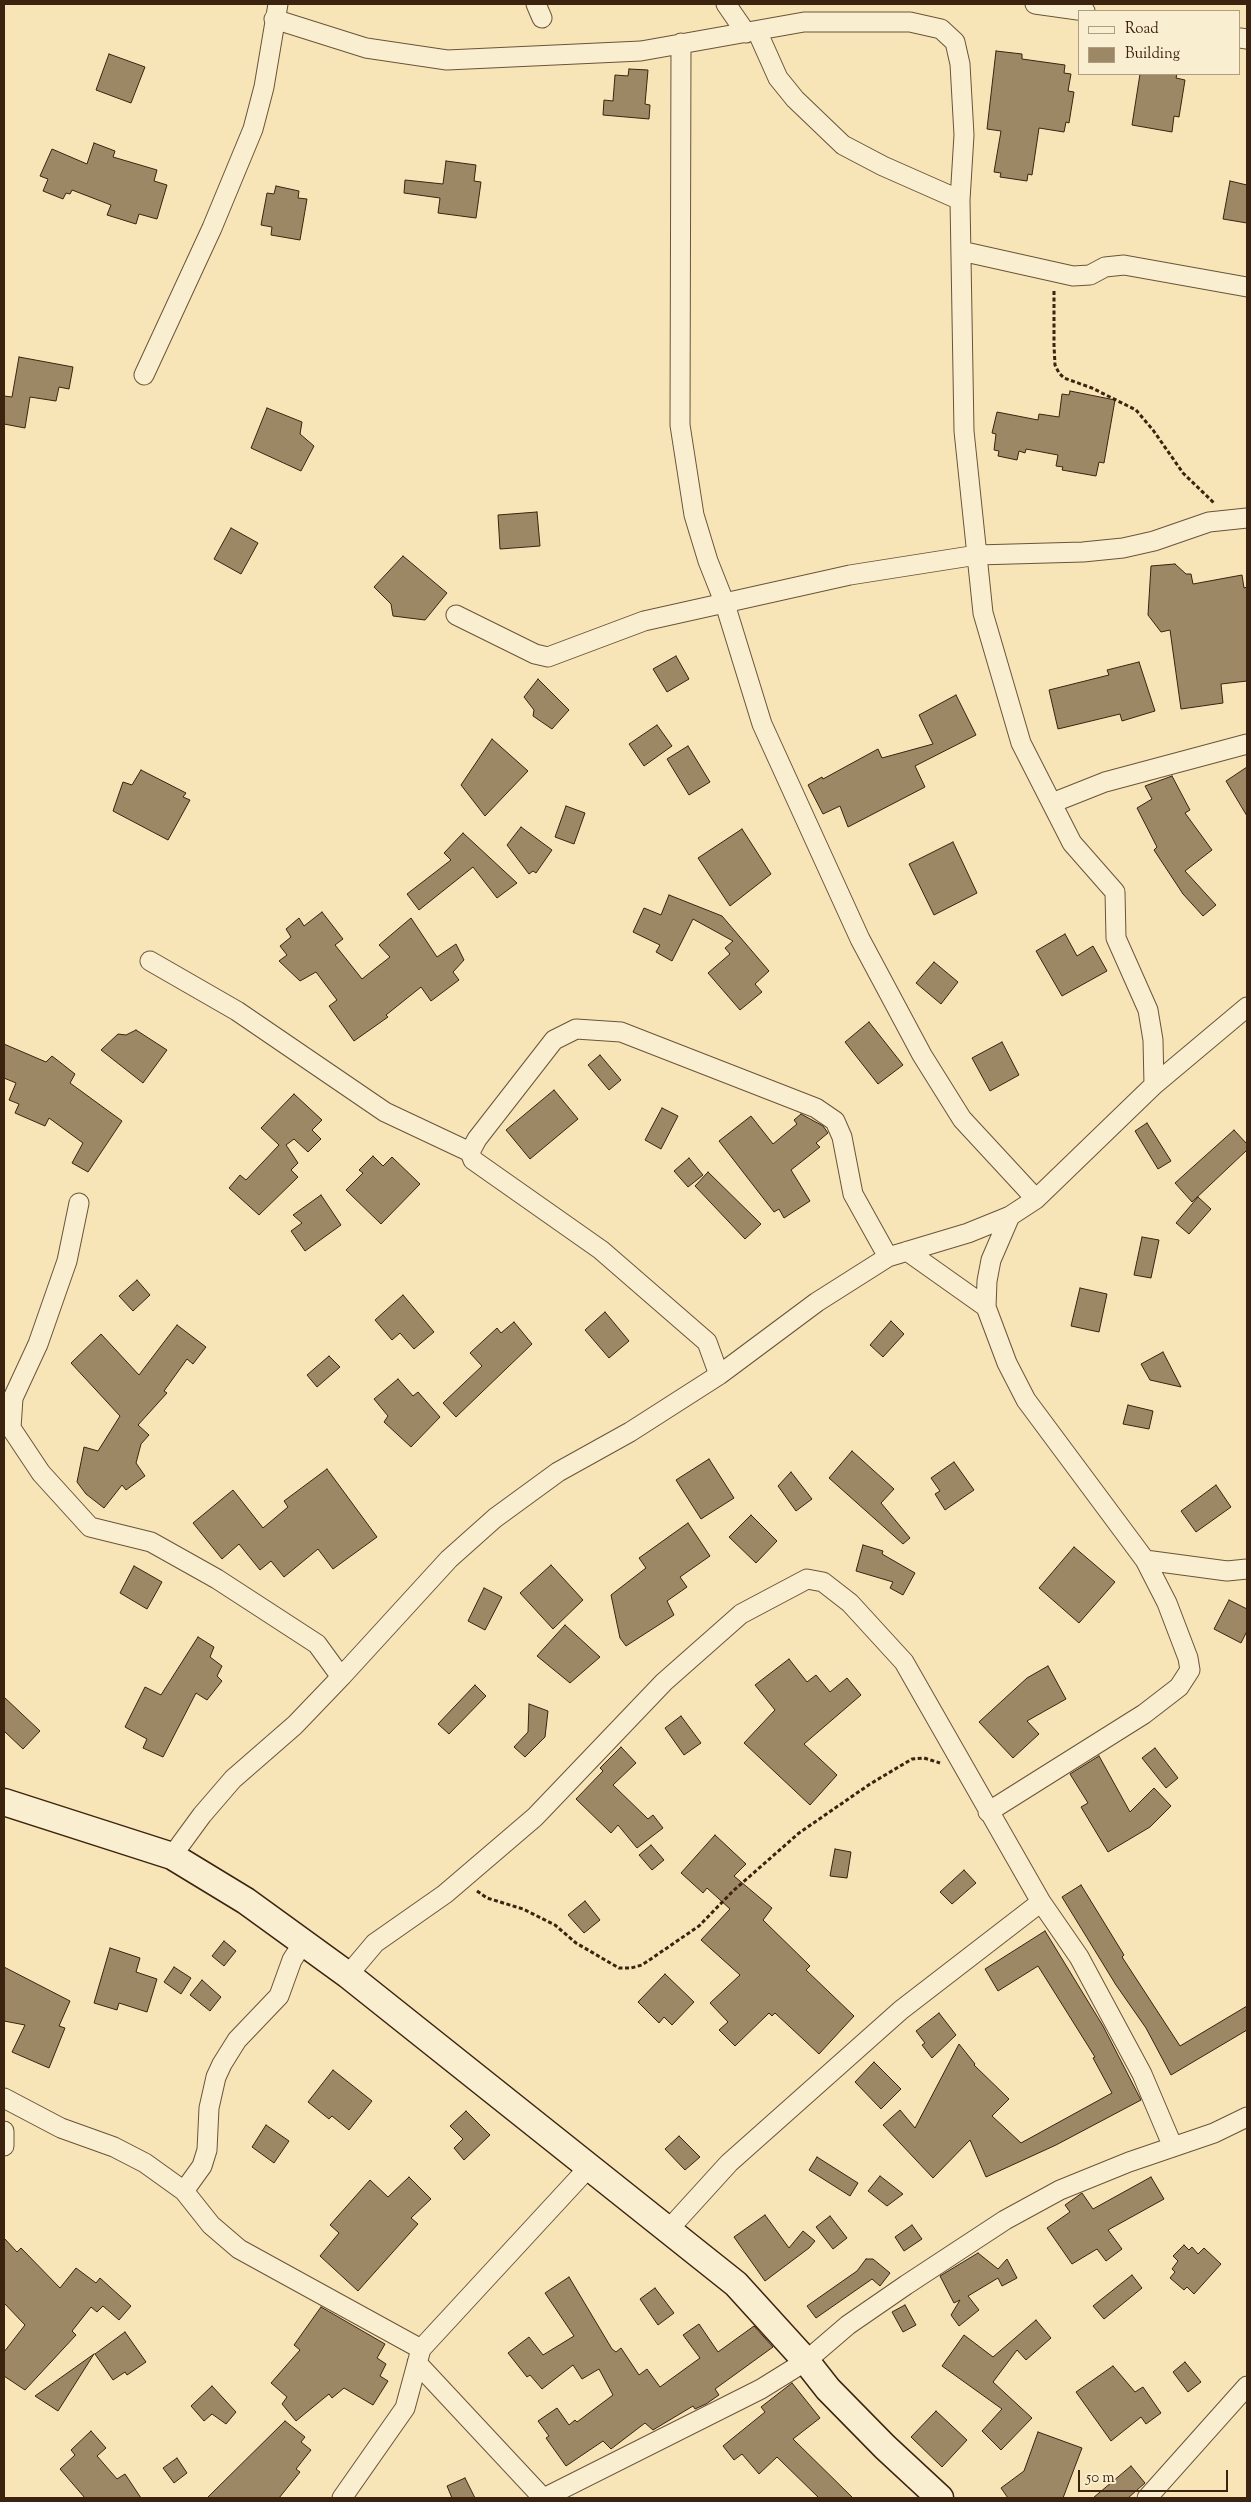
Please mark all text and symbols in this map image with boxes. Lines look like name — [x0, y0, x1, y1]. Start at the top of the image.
legend — [1078, 10, 1241, 75]
text: Road — [1125, 19, 1159, 40]
text: Building — [1125, 44, 1180, 65]
scale bar — [1081, 2460, 1231, 2492]
text: 50 m — [1086, 2468, 1115, 2489]

